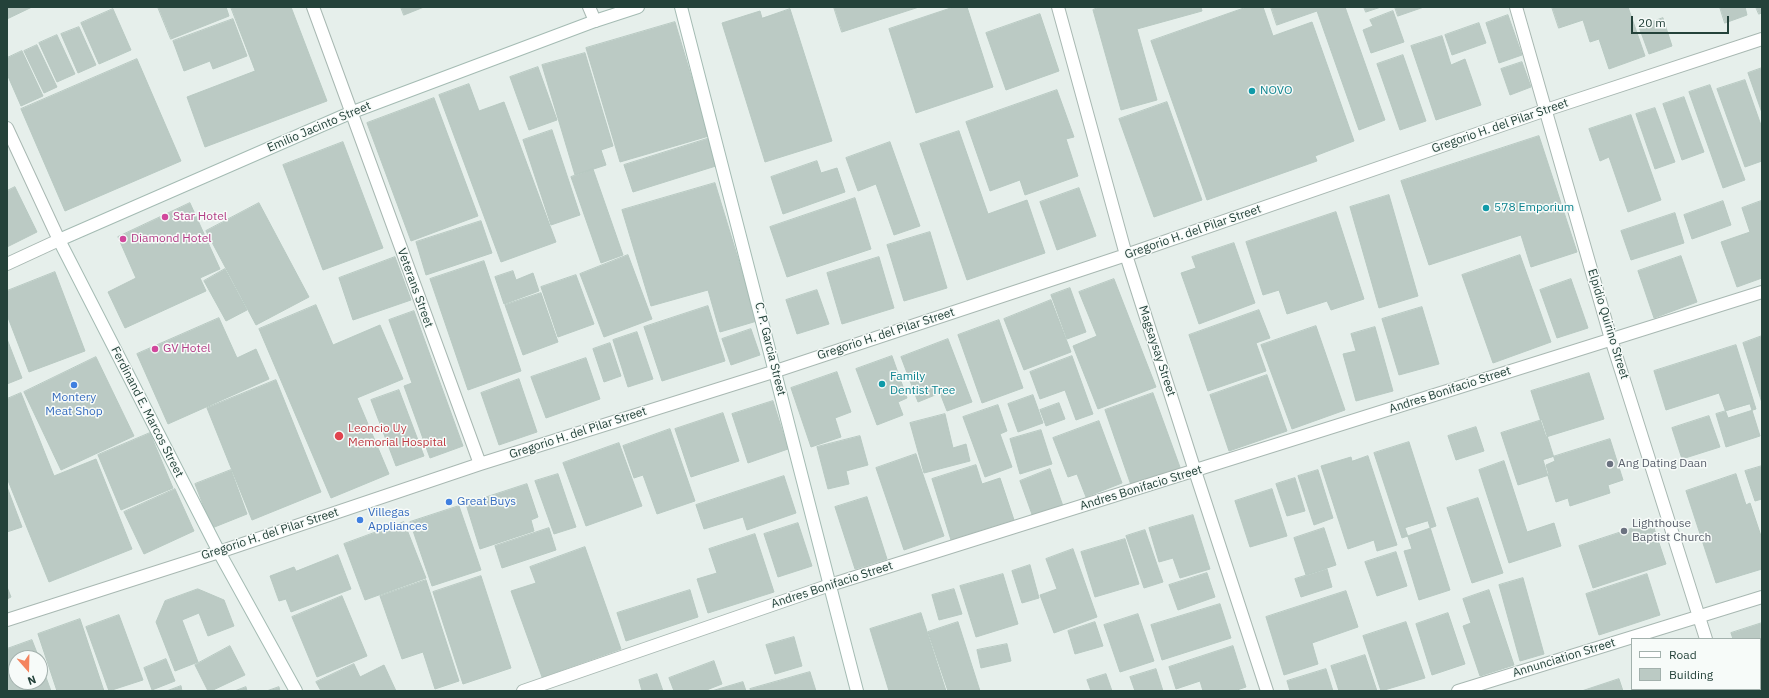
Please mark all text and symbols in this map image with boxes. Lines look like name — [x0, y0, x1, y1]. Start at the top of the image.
scale bar — [1633, 8, 1731, 34]
text: 20 m — [1638, 15, 1666, 30]
place label: NOVO — [1260, 84, 1292, 98]
marker: NOVO — [1247, 86, 1257, 96]
street label: Gregorio H. del Pilar Street — [1430, 96, 1570, 156]
street label: Emilio Jacinto Street — [265, 99, 373, 155]
place label: 578 Emporium — [1494, 201, 1574, 215]
street label: Gregorio H. del Pilar Street — [1123, 202, 1263, 262]
marker: 578 Emporium — [1481, 203, 1491, 213]
place label: Star Hotel — [173, 210, 227, 224]
marker: Star Hotel — [160, 212, 170, 222]
place label: Diamond Hotel — [131, 232, 211, 246]
marker: Diamond Hotel — [118, 234, 128, 244]
street label: Veterans Street — [394, 246, 436, 330]
street label: Elpidio Quirino Street — [1584, 267, 1632, 381]
street label: C. P. Garcia Street — [751, 301, 789, 397]
street label: Magsaysay Street — [1136, 304, 1178, 398]
street label: Gregorio H. del Pilar Street — [816, 305, 956, 363]
place label: GV Hotel — [163, 342, 211, 356]
street label: Ferdinand E. Marcos Street — [108, 344, 186, 480]
marker: GV Hotel — [150, 344, 160, 354]
street label: Andres Bonifacio Street — [1387, 363, 1513, 417]
place label: Family Dentist Tree — [890, 370, 955, 398]
marker: Family Dentist Tree — [877, 379, 887, 389]
marker: Montery Meat Shop — [69, 380, 79, 390]
place label: Montery Meat Shop — [45, 391, 103, 419]
street label: Gregorio H. del Pilar Street — [508, 404, 648, 462]
place label: Leoncio Uy Memorial Hospital — [348, 422, 446, 450]
marker: Leoncio Uy Memorial Hospital — [333, 430, 345, 442]
place label: Ang Dating Daan — [1618, 457, 1707, 471]
marker: Ang Dating Daan — [1605, 459, 1615, 469]
street label: Andres Bonifacio Street — [1078, 463, 1204, 513]
place label: Great Buys — [457, 495, 516, 509]
marker: Great Buys — [444, 497, 454, 507]
street label: Gregorio H. del Pilar Street — [200, 505, 340, 563]
place label: Villegas Appliances — [368, 506, 427, 534]
marker: Villegas Appliances — [355, 515, 365, 525]
place label: Lighthouse Baptist Church — [1632, 517, 1711, 545]
marker: Lighthouse Baptist Church — [1619, 526, 1629, 536]
street label: Andres Bonifacio Street — [769, 558, 895, 612]
street label: Annunciation Street — [1511, 635, 1617, 681]
legend — [1631, 638, 1761, 690]
text: Road — [1669, 647, 1697, 662]
north arrow — [8, 650, 48, 690]
text: Building — [1669, 667, 1713, 682]
text: N — [26, 672, 38, 688]

